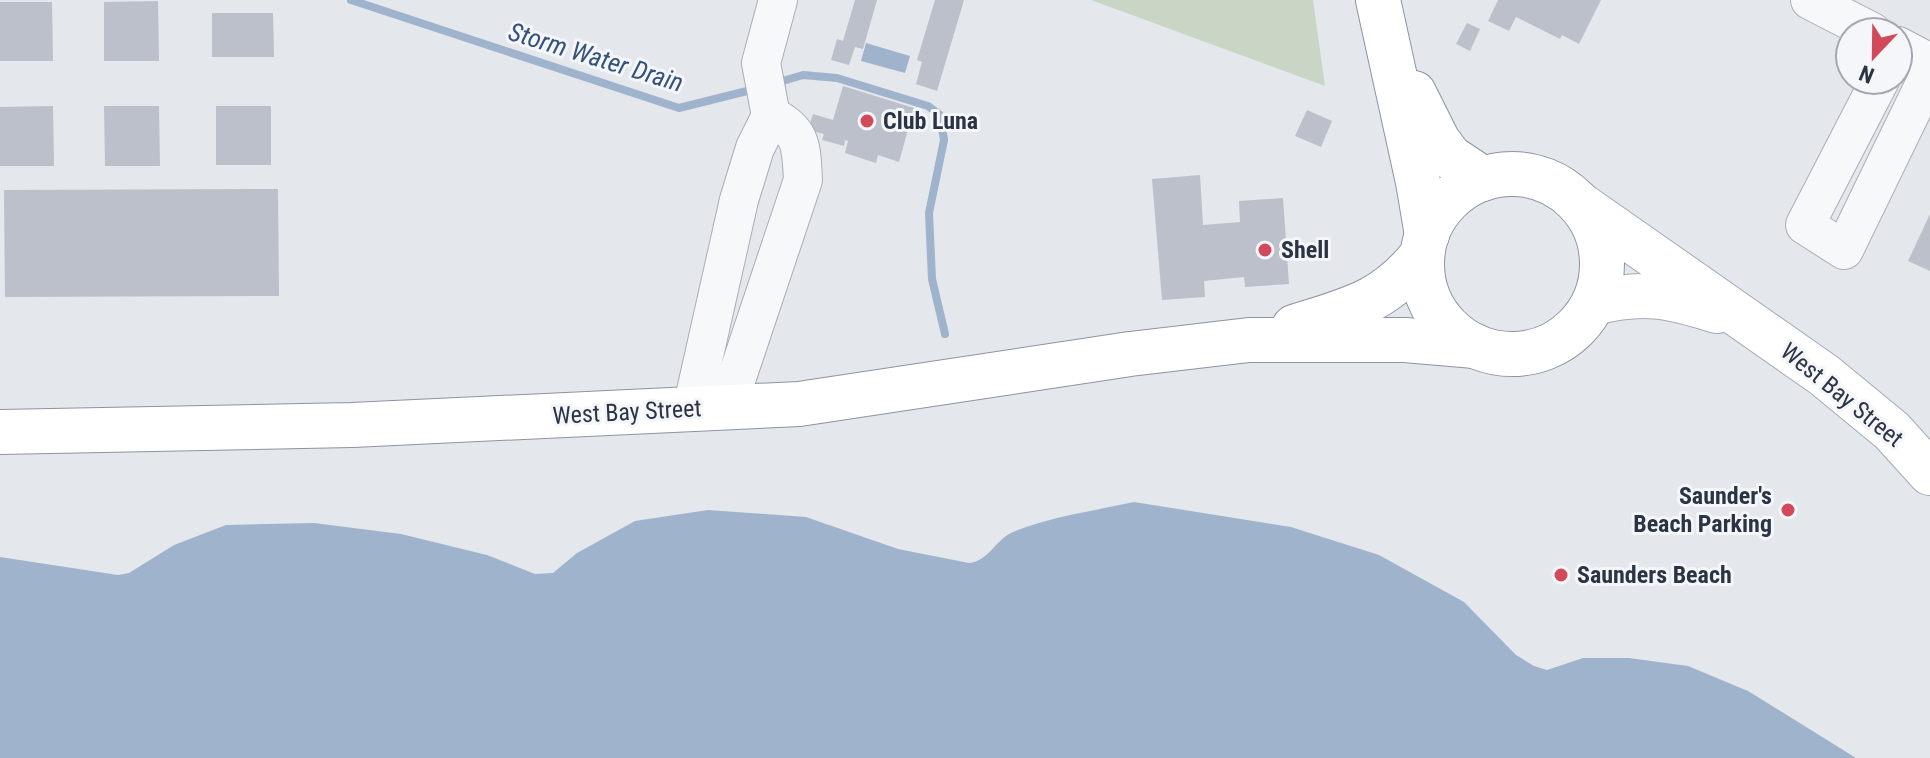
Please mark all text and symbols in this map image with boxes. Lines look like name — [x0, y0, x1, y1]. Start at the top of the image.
water label: Storm Water Drain — [505, 16, 687, 98]
north arrow — [1834, 16, 1914, 96]
text: N — [1856, 60, 1878, 88]
place label: Club Luna — [883, 107, 978, 135]
marker: Club Luna — [858, 112, 876, 130]
place label: Shell — [1281, 236, 1329, 264]
marker: Shell — [1256, 241, 1274, 259]
street label: West Bay Street — [1775, 337, 1909, 453]
street label: West Bay Street — [552, 394, 702, 430]
place label: Saunder's Beach Parking — [1633, 482, 1772, 538]
marker: Saunder's Beach Parking — [1779, 501, 1797, 519]
place label: Saunders Beach — [1577, 561, 1732, 589]
marker: Saunders Beach — [1552, 566, 1570, 584]

